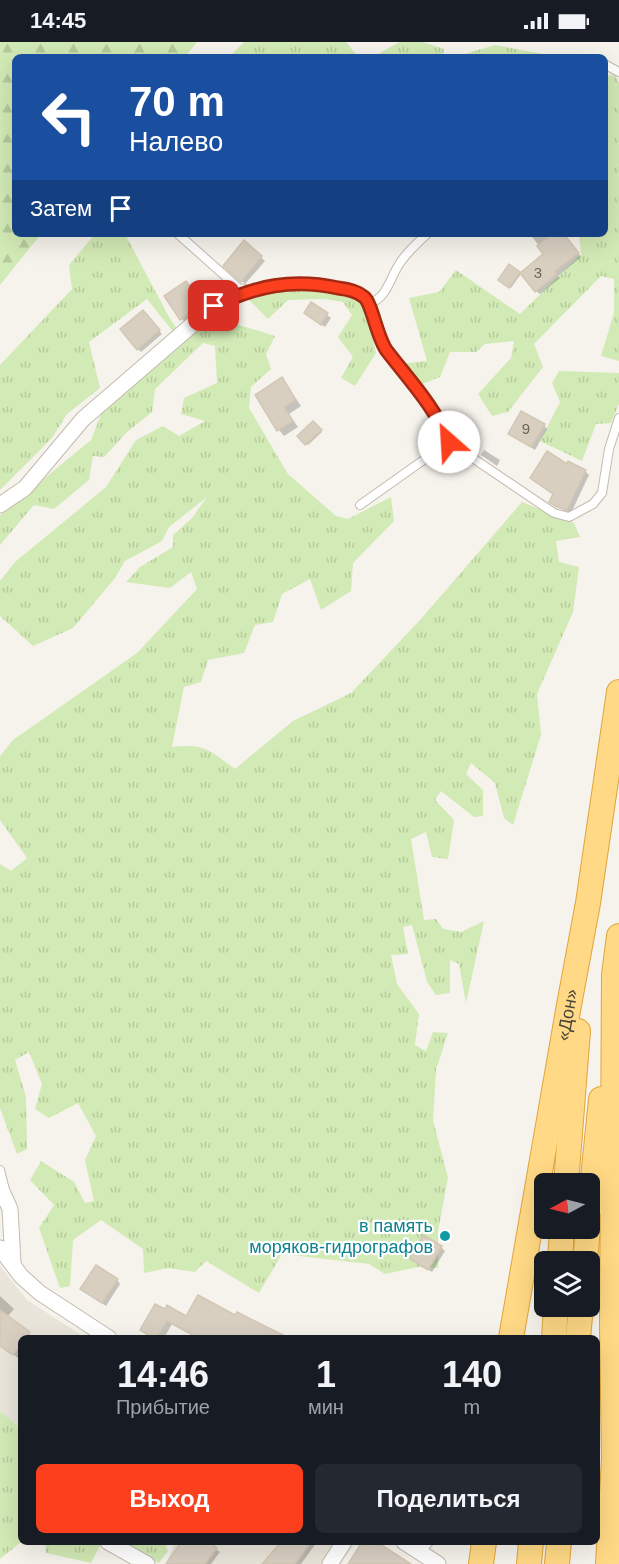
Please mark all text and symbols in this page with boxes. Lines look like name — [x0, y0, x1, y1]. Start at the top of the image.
text: 14:45 — [30, 8, 86, 33]
icon: left — [30, 78, 108, 156]
text: 70 m — [129, 78, 225, 125]
text: Налево — [129, 127, 223, 157]
icon: arrive — [104, 192, 137, 225]
text: Затем — [30, 196, 92, 221]
house number: 3 — [534, 264, 542, 281]
pin — [188, 280, 239, 331]
icon: arrive — [197, 289, 230, 322]
position arrow — [417, 410, 481, 474]
house number: 9 — [522, 420, 530, 437]
street label: «Дон» — [553, 987, 582, 1042]
north arrow — [534, 1173, 600, 1239]
map controls — [534, 1173, 600, 1317]
place label: в память моряков-гидрографов — [249, 1216, 433, 1257]
marker: в память моряков-гидрографов — [438, 1229, 452, 1243]
button: layers — [534, 1251, 600, 1317]
text: 14:46 — [117, 1354, 209, 1395]
text: 1 — [316, 1354, 336, 1395]
text: 140 — [442, 1354, 502, 1395]
text: Прибытие — [116, 1396, 210, 1418]
text: мин — [308, 1396, 344, 1418]
text: m — [464, 1396, 480, 1418]
button: Выход — [36, 1464, 303, 1533]
button: Поделиться — [315, 1464, 582, 1533]

